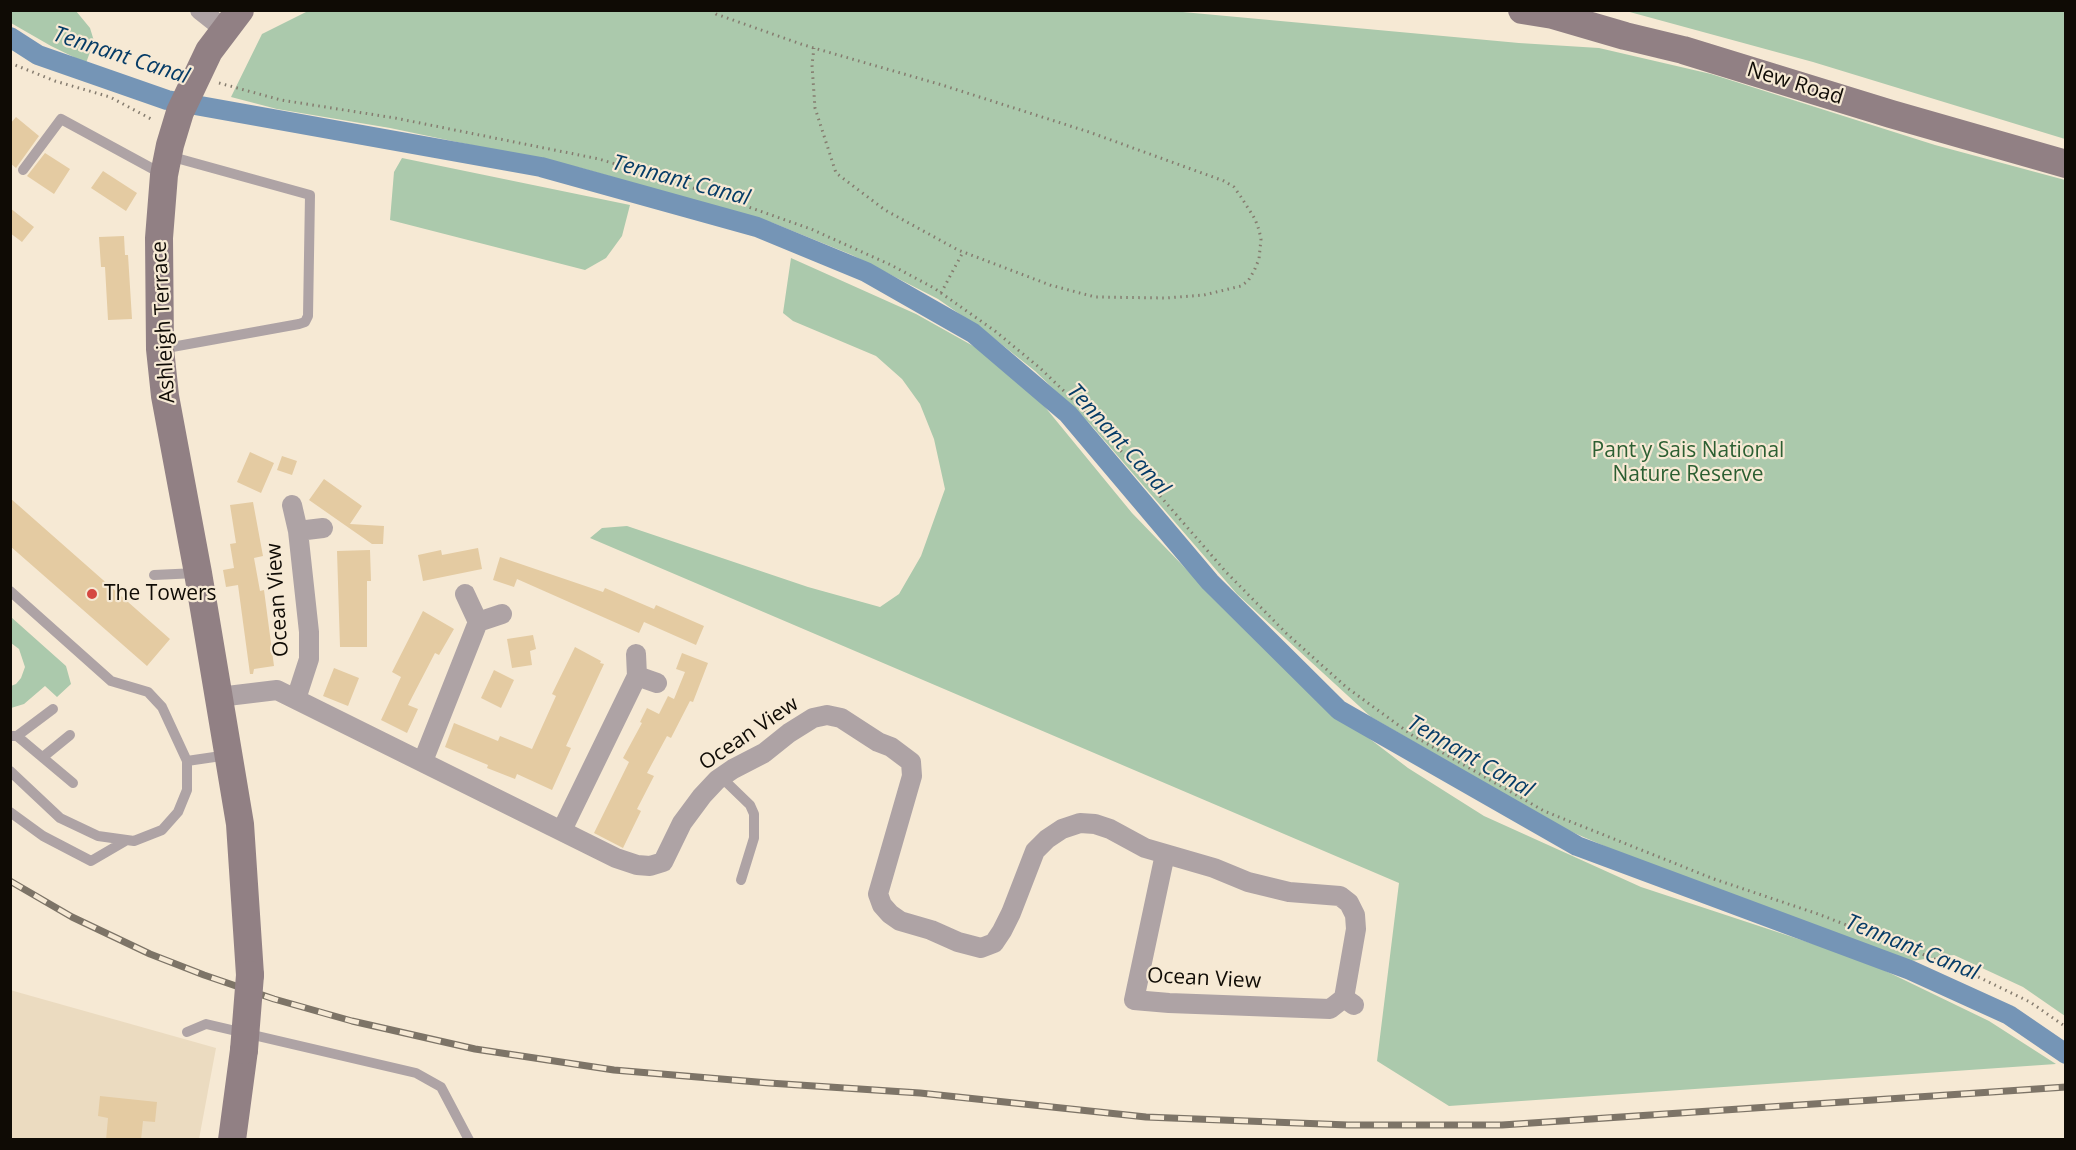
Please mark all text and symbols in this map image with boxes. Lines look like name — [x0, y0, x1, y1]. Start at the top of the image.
water label: Tennant Canal — [50, 22, 192, 90]
street label: New Road — [1744, 57, 1846, 111]
water label: Tennant Canal — [609, 150, 753, 212]
street label: Ashleigh Terrace — [147, 240, 181, 404]
water label: Tennant Canal — [1061, 379, 1175, 501]
park label: Pant y Sais National Nature Reserve — [1592, 438, 1784, 488]
street label: Ocean View — [261, 542, 295, 658]
place label: The Towers — [104, 581, 217, 607]
marker: The Towers — [85, 587, 99, 601]
street label: Ocean View — [695, 692, 803, 776]
water label: Tennant Canal — [1402, 710, 1538, 804]
water label: Tennant Canal — [1841, 909, 1983, 987]
street label: Ocean View — [1146, 963, 1262, 995]

